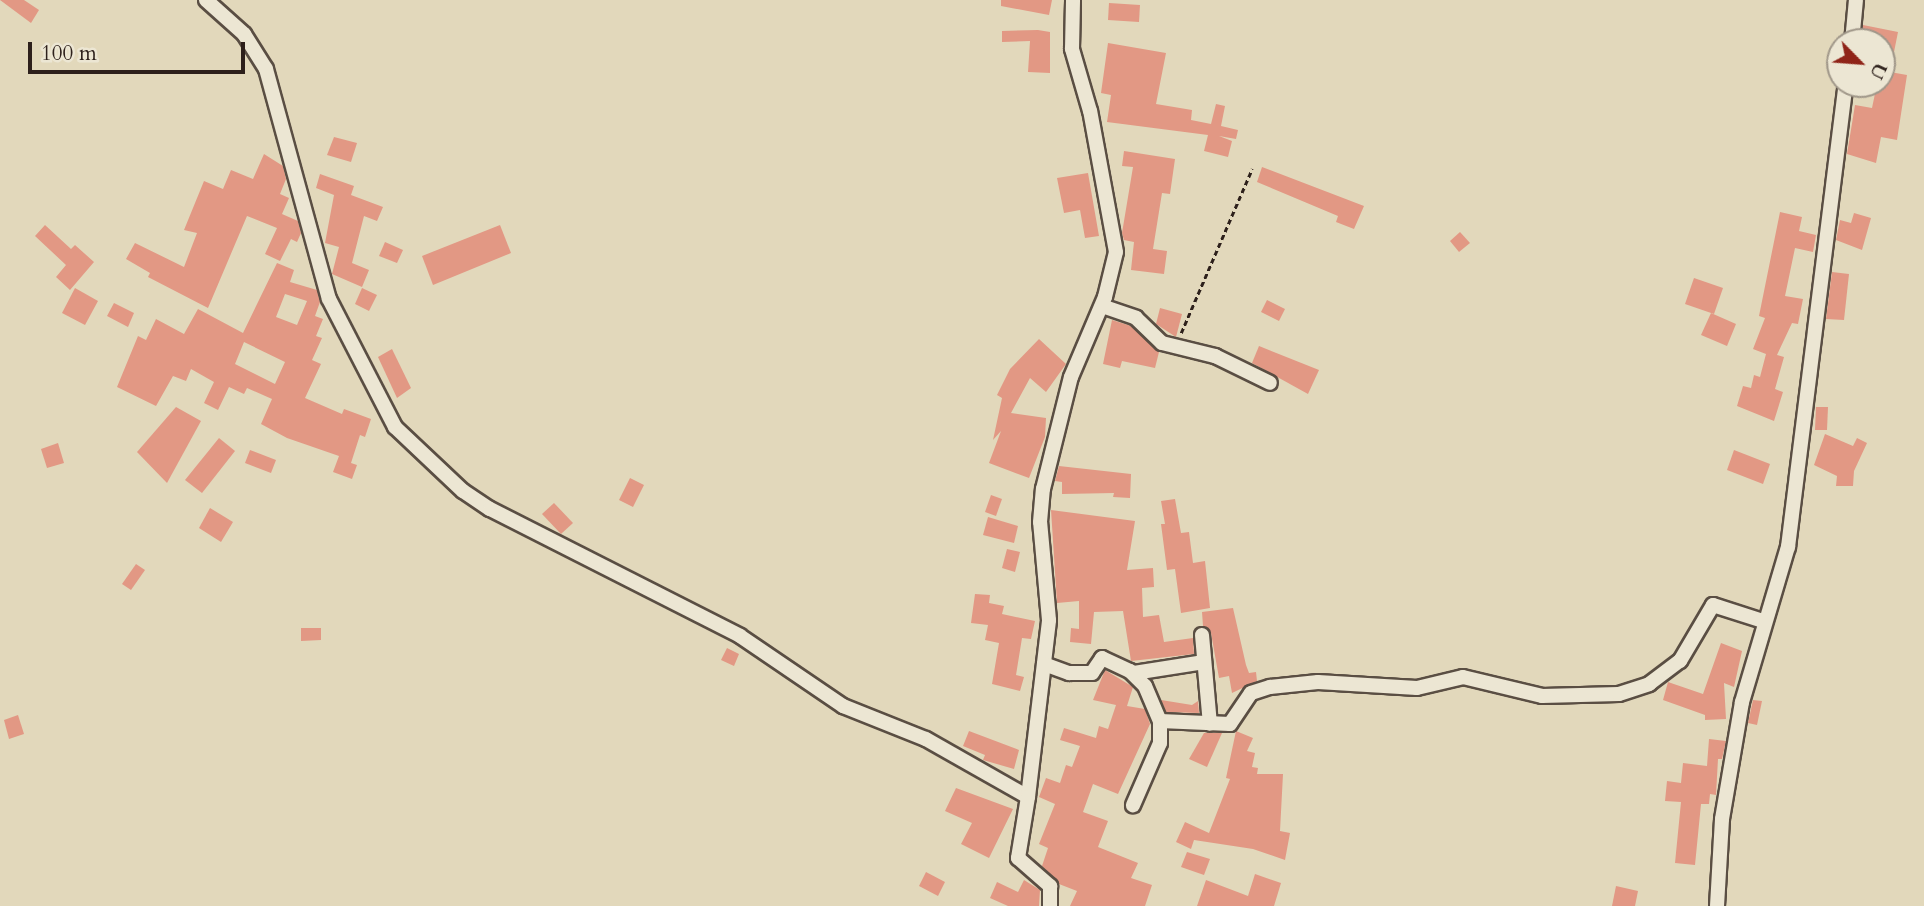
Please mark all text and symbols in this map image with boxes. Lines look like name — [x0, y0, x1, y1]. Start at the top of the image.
scale bar — [32, 28, 248, 72]
north arrow — [1826, 28, 1896, 98]
text: 100 m — [41, 39, 97, 68]
text: U — [1863, 58, 1893, 84]

